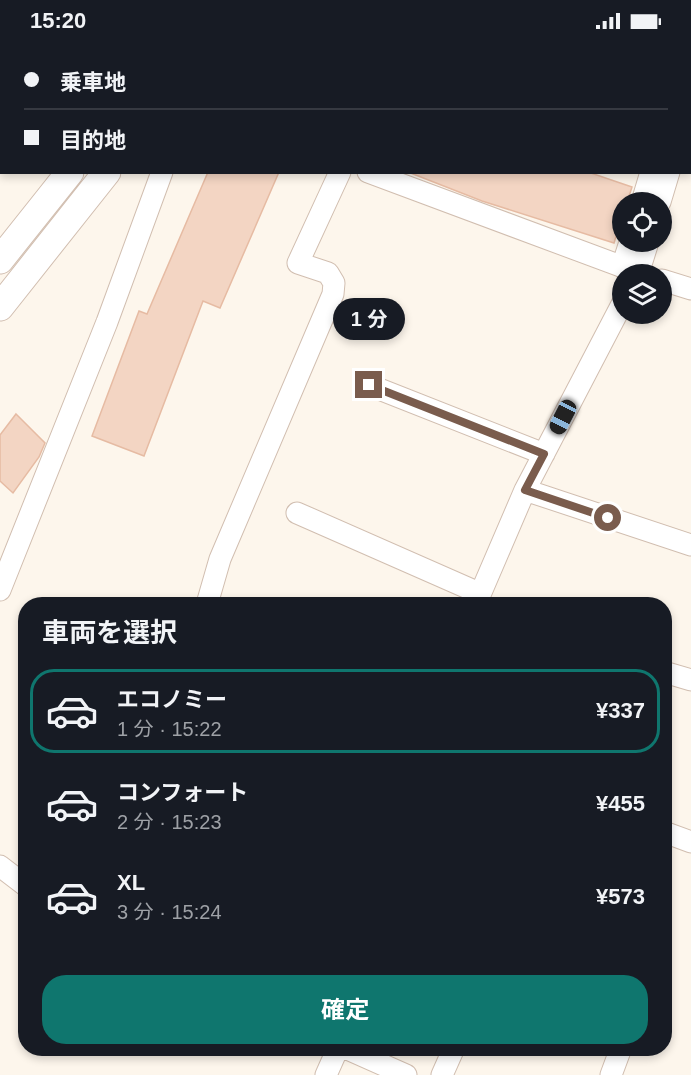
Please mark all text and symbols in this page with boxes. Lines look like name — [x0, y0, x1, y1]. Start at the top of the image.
text: 15:20 — [30, 8, 86, 33]
text: 乗車地 — [60, 70, 126, 95]
text: 目的地 — [60, 128, 126, 153]
map controls — [612, 192, 672, 324]
button: locate — [612, 192, 672, 252]
button: layers — [612, 264, 672, 324]
callout: 1 分 — [333, 298, 405, 340]
text: 1 分 — [351, 308, 387, 330]
route end — [355, 371, 382, 398]
car — [547, 397, 579, 437]
route start — [594, 504, 621, 531]
text: 車両を選択 — [42, 618, 177, 648]
icon: car — [45, 684, 99, 738]
text: エコノミー — [117, 687, 227, 712]
text: ¥337 — [596, 698, 645, 723]
text: 1 分 · 15:22 — [117, 718, 222, 740]
icon: car — [45, 777, 99, 831]
text: コンフォート — [117, 780, 248, 805]
text: ¥455 — [596, 791, 645, 816]
text: 2 分 · 15:23 — [117, 811, 222, 833]
icon: car — [45, 870, 99, 924]
text: XL — [117, 870, 145, 895]
text: ¥573 — [596, 884, 645, 909]
text: 3 分 · 15:24 — [117, 901, 222, 923]
button: 確定 — [42, 975, 648, 1044]

